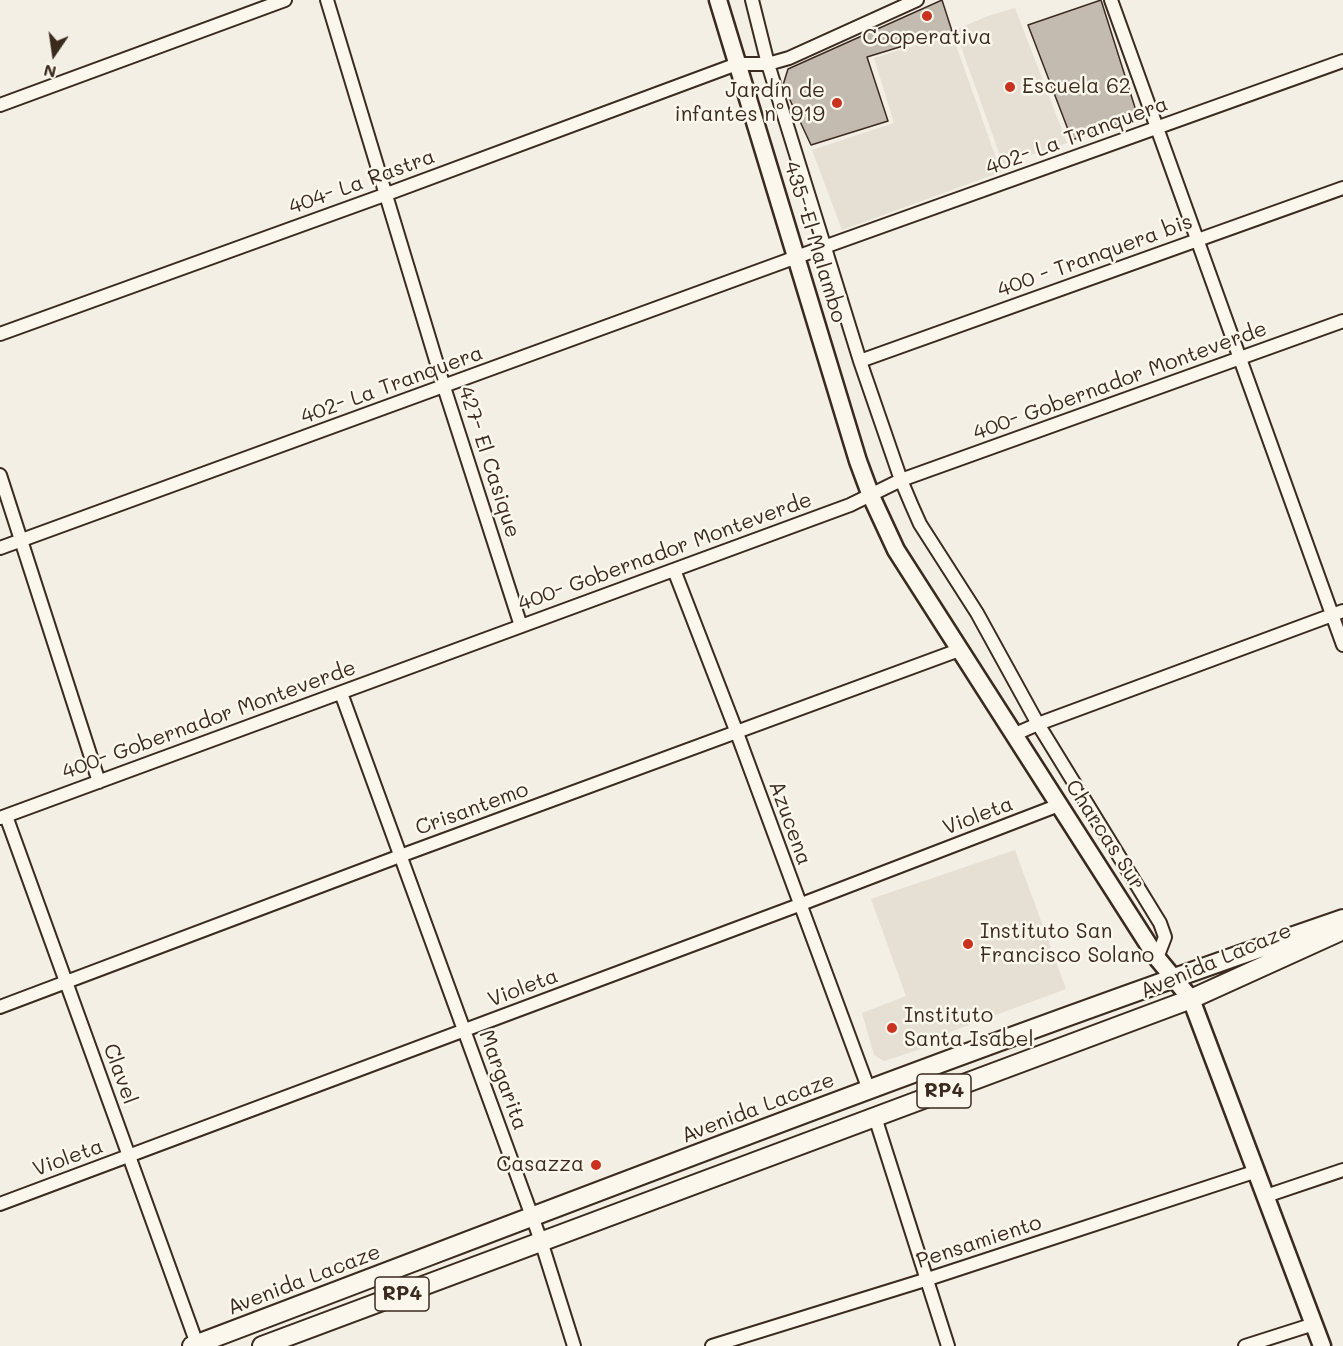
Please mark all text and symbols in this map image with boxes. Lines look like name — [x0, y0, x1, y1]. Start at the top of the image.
marker: Cooperativa — [920, 9, 934, 23]
north arrow — [24, 24, 84, 84]
place label: Cooperativa — [862, 25, 992, 51]
text: N — [42, 60, 58, 84]
place label: Escuela 62 — [1022, 74, 1131, 100]
place label: Jardín de infantes n° 919 — [674, 78, 825, 128]
marker: Escuela 62 — [1003, 80, 1017, 94]
street label: 402- La Tranquera — [983, 91, 1171, 181]
marker: Jardín de infantes n° 919 — [830, 96, 844, 110]
street label: 404- La Rastra — [285, 144, 439, 220]
street label: 435- El Malambo — [779, 158, 851, 326]
street label: 400 - Tranquera bis — [994, 209, 1196, 303]
street label: 400- Gobernador Monteverde — [970, 316, 1270, 446]
street label: 402- La Tranquera — [298, 340, 486, 430]
street label: 427- El Casique — [453, 383, 525, 541]
street label: 400- Gobernador Monteverde — [515, 487, 815, 617]
street label: 400- Gobernador Monteverde — [59, 655, 359, 785]
street label: Charcas Sur — [1060, 775, 1150, 895]
street label: Crisantemo — [412, 777, 532, 841]
street label: Azucena — [763, 777, 817, 869]
street label: Violeta — [939, 791, 1017, 841]
street label: Avenida Lacaze — [1137, 918, 1295, 1004]
place label: Instituto San Francisco Solano — [980, 919, 1154, 969]
marker: Instituto San Francisco Solano — [961, 937, 975, 951]
street label: Violeta — [484, 963, 562, 1013]
place label: Instituto Santa Isabel — [904, 1003, 1034, 1053]
marker: Instituto Santa Isabel — [885, 1021, 899, 1035]
street label: Margarita — [473, 1026, 533, 1134]
street label: Clavel — [97, 1040, 143, 1108]
street label: Avenida Lacaze — [678, 1067, 838, 1149]
road number: RP4 — [917, 1074, 971, 1108]
street label: Violeta — [29, 1134, 107, 1182]
place label: Casazza — [496, 1152, 584, 1178]
marker: Casazza — [589, 1158, 603, 1172]
street label: Pensamiento — [913, 1210, 1045, 1274]
street label: Avenida Lacaze — [224, 1239, 384, 1321]
road number: RP4 — [375, 1277, 429, 1311]

